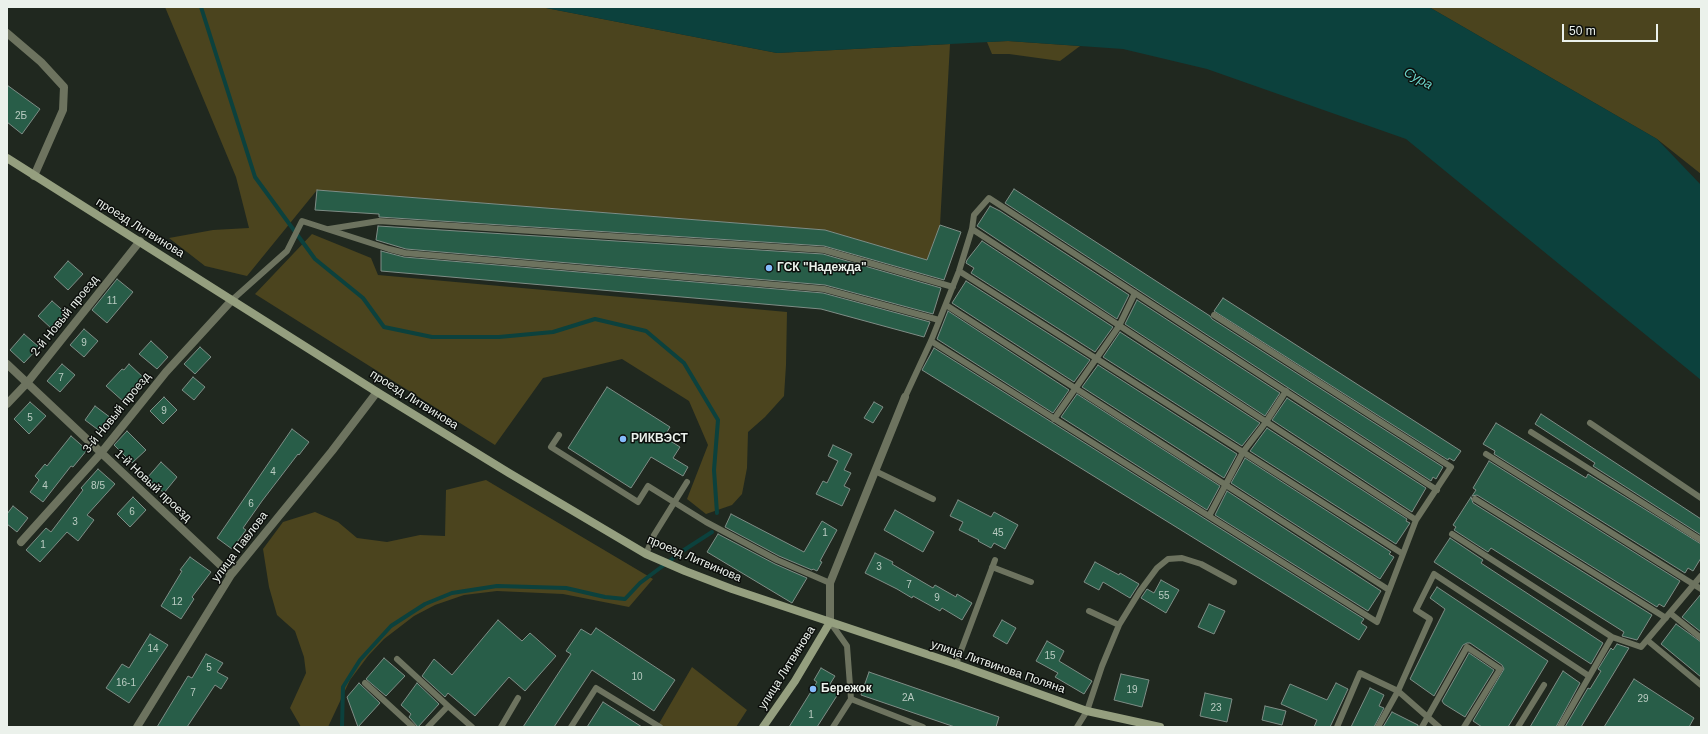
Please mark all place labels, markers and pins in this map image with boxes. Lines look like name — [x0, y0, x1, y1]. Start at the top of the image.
place label: ГСК "Надежда" — [777, 261, 867, 275]
marker: ГСК "Надежда" — [764, 263, 774, 273]
place label: РИКВЭСТ — [631, 432, 688, 446]
marker: РИКВЭСТ — [618, 434, 628, 444]
place label: Бережок — [821, 682, 872, 696]
marker: Бережок — [808, 684, 818, 694]

